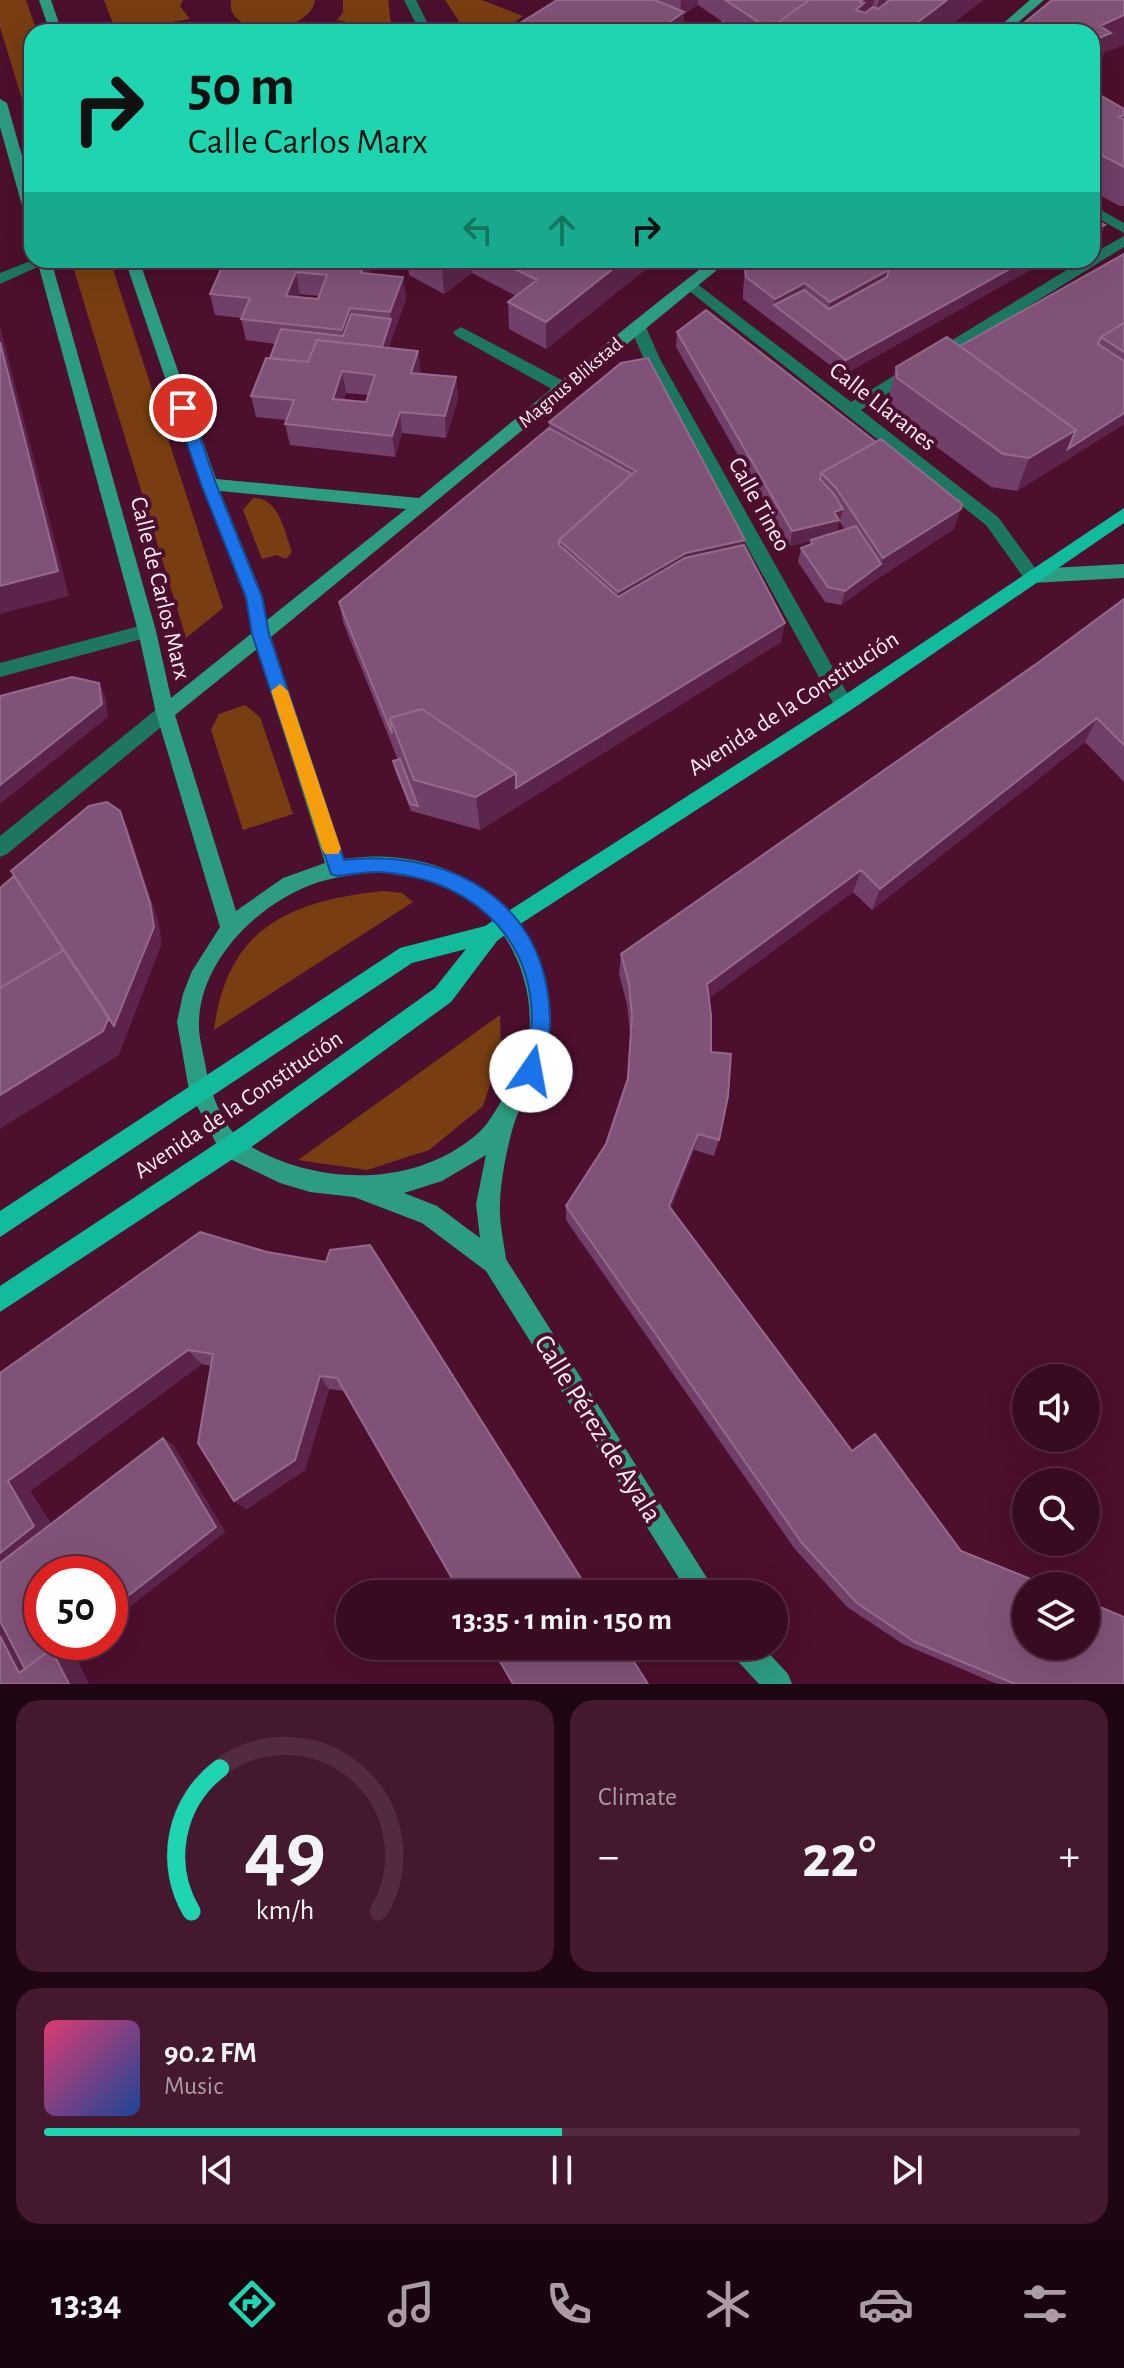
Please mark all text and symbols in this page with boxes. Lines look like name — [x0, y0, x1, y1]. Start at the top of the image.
icon: right — [56, 56, 160, 160]
text: 50 m — [188, 59, 295, 115]
text: Calle Carlos Marx — [188, 124, 428, 160]
icon: left — [456, 208, 500, 252]
icon: ahead — [540, 208, 584, 252]
icon: right — [624, 208, 668, 252]
street label: Magnus Blikstad — [515, 334, 626, 432]
street label: Calle Llaranes — [825, 358, 940, 456]
pin — [149, 374, 217, 442]
icon: arrive — [161, 386, 205, 430]
street label: Calle Tineo — [724, 454, 795, 555]
street label: Calle de Carlos Marx — [126, 494, 194, 683]
street label: Avenida de la Constitución — [684, 627, 903, 781]
street label: Avenida de la Constitución — [130, 1026, 347, 1183]
position arrow — [489, 1029, 573, 1113]
street label: Calle Pérez de Ayala — [528, 1330, 666, 1528]
map controls — [1012, 1364, 1100, 1660]
button: sound — [1012, 1364, 1100, 1452]
button: search — [1012, 1468, 1100, 1556]
speed limit sign: 50 — [24, 1556, 128, 1660]
button: layers — [1012, 1572, 1100, 1660]
text: 13:35 · 1 min · 150 m — [452, 1605, 672, 1635]
text: Climate — [598, 1784, 677, 1810]
text: 49 — [244, 1811, 326, 1895]
text: 22° — [802, 1828, 876, 1888]
text: − — [598, 1835, 619, 1879]
text: + — [1059, 1835, 1080, 1879]
text: km/h — [256, 1896, 314, 1925]
text: 90.2 FM — [164, 2038, 257, 2068]
text: Music — [164, 2073, 223, 2099]
icon: previous — [195, 2148, 239, 2192]
icon: pause — [540, 2148, 584, 2192]
icon: next — [885, 2148, 929, 2192]
icon: directions — [224, 2276, 280, 2332]
icon: music — [383, 2276, 439, 2332]
icon: phone — [541, 2276, 597, 2332]
icon: climate — [700, 2276, 756, 2332]
icon: car — [858, 2276, 914, 2332]
icon: filters — [1017, 2276, 1073, 2332]
text: 13:34 — [51, 2286, 122, 2322]

